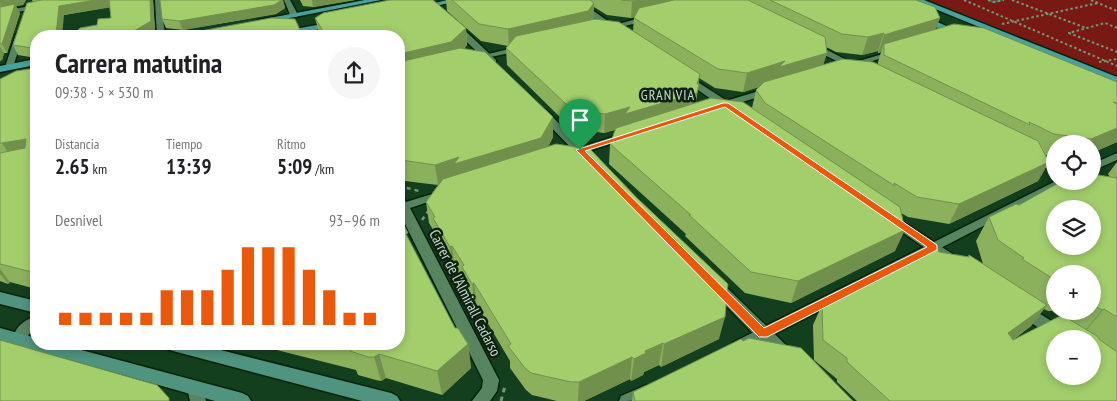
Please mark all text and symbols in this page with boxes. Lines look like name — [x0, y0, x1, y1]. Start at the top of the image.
text: Carrera matutina — [55, 44, 222, 81]
button: share — [328, 47, 380, 99]
text: 09:38 · 5 × 530 m — [55, 82, 153, 102]
district label: GRAN VIA — [641, 86, 695, 104]
pin — [559, 99, 601, 150]
icon: arrive — [566, 106, 594, 134]
text: Distancia — [55, 135, 99, 153]
text: Tiempo — [166, 135, 202, 153]
text: Ritmo — [277, 135, 306, 153]
map controls — [1046, 135, 1101, 385]
button: locate — [1046, 135, 1101, 190]
text: 2.65 — [55, 153, 90, 180]
text: 13:39 — [166, 153, 211, 180]
text: 5:09 — [277, 153, 312, 180]
text: km — [90, 160, 107, 178]
text: /km — [312, 160, 334, 178]
button: layers — [1046, 200, 1101, 255]
text: Desnivel — [55, 210, 102, 230]
text: 93–96 m — [329, 210, 380, 230]
street label: Carrer de l'Almirall Cadarso — [425, 226, 506, 359]
button: + — [1046, 265, 1101, 320]
button: − — [1046, 330, 1101, 385]

